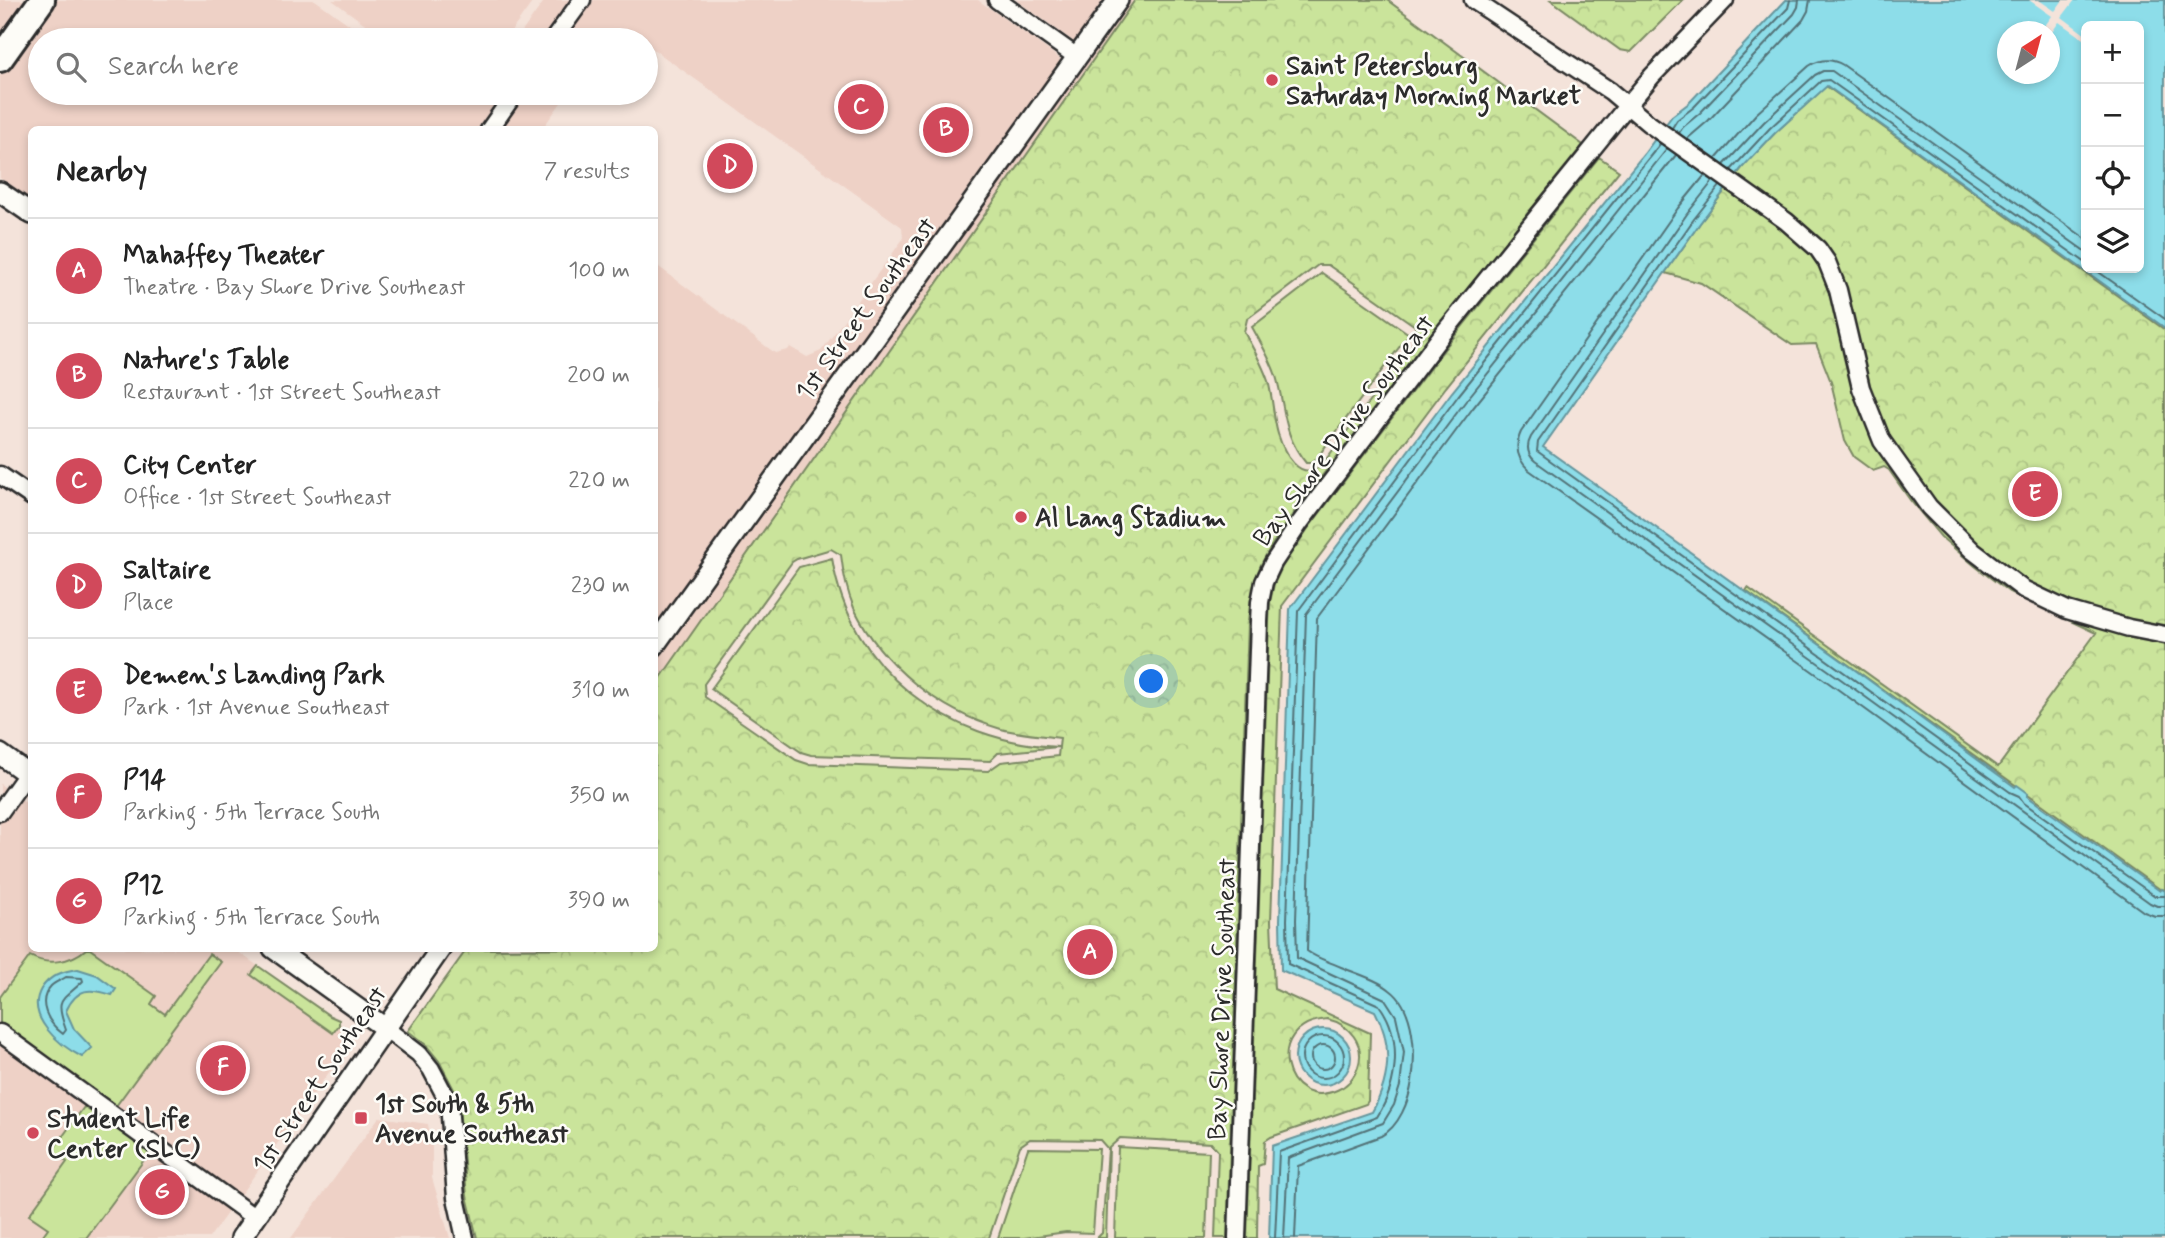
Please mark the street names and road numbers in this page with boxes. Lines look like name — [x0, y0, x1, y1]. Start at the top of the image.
street label: 1st Street Southeast — [789, 211, 945, 408]
street label: Bay Shore Drive Southeast — [1246, 308, 1443, 554]
street label: Bay Shore Drive Southeast — [1201, 857, 1245, 1141]
street label: 1st Street Southeast — [245, 980, 396, 1180]

